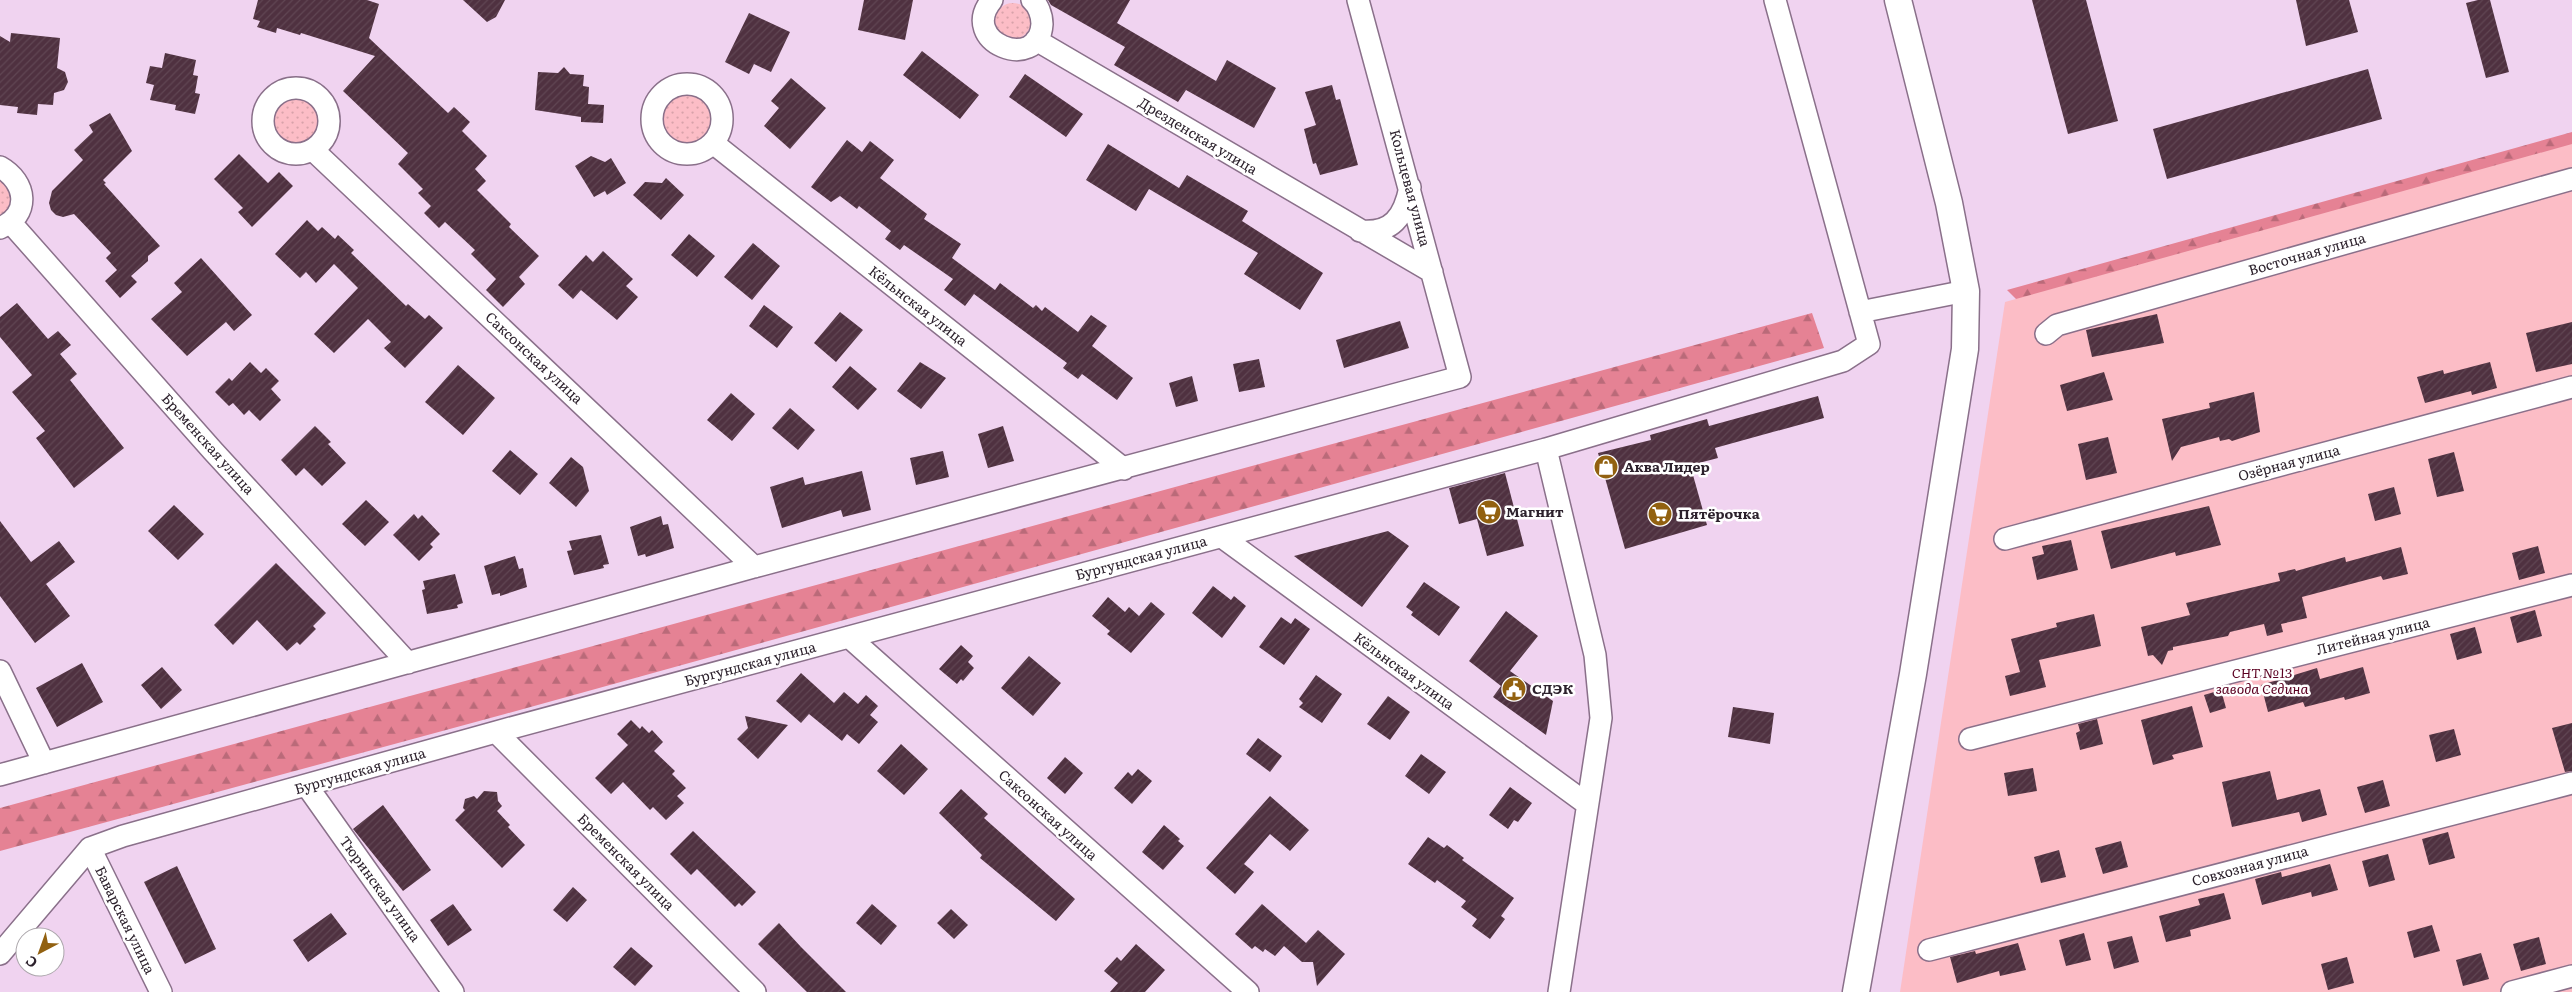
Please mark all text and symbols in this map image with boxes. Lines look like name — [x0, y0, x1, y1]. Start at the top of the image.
street label: Дрезденская улица — [1135, 92, 1262, 179]
street label: Кольцевая улица — [1386, 127, 1436, 249]
street label: Восточная улица — [2246, 227, 2368, 279]
street label: Кёльнская улица — [865, 260, 973, 350]
street label: Саксонская улица — [481, 307, 588, 408]
street label: Бременская улица — [158, 388, 260, 499]
street label: Озёрная улица — [2236, 439, 2342, 485]
shop icon: Аква Лидер — [1593, 454, 1619, 480]
place label: Аква Лидер — [1624, 456, 1710, 476]
supermarket icon: Магнит — [1476, 499, 1502, 525]
place label: Магнит — [1506, 501, 1564, 521]
supermarket icon: Пятёрочка — [1647, 501, 1673, 527]
place label: Пятёрочка — [1678, 503, 1761, 523]
street label: Бургундская улица — [1073, 530, 1209, 584]
street label: Литейная улица — [2314, 611, 2432, 659]
street label: Кёльнская улица — [1350, 627, 1459, 714]
street label: Бургундская улица — [682, 636, 818, 690]
park label: СНТ №13 завода Седина — [2215, 662, 2309, 698]
public building icon: СДЭК — [1501, 676, 1527, 702]
place label: СДЭК — [1532, 678, 1573, 698]
street label: Бургундская улица — [292, 742, 428, 798]
street label: Саксонская улица — [995, 764, 1103, 864]
street label: Бременская улица — [574, 808, 680, 915]
street label: Тюринская улица — [336, 831, 426, 946]
street label: Совхозная улица — [2189, 840, 2311, 890]
street label: Баварская улица — [91, 862, 161, 977]
north arrow — [15, 927, 65, 977]
text: С — [20, 952, 41, 973]

